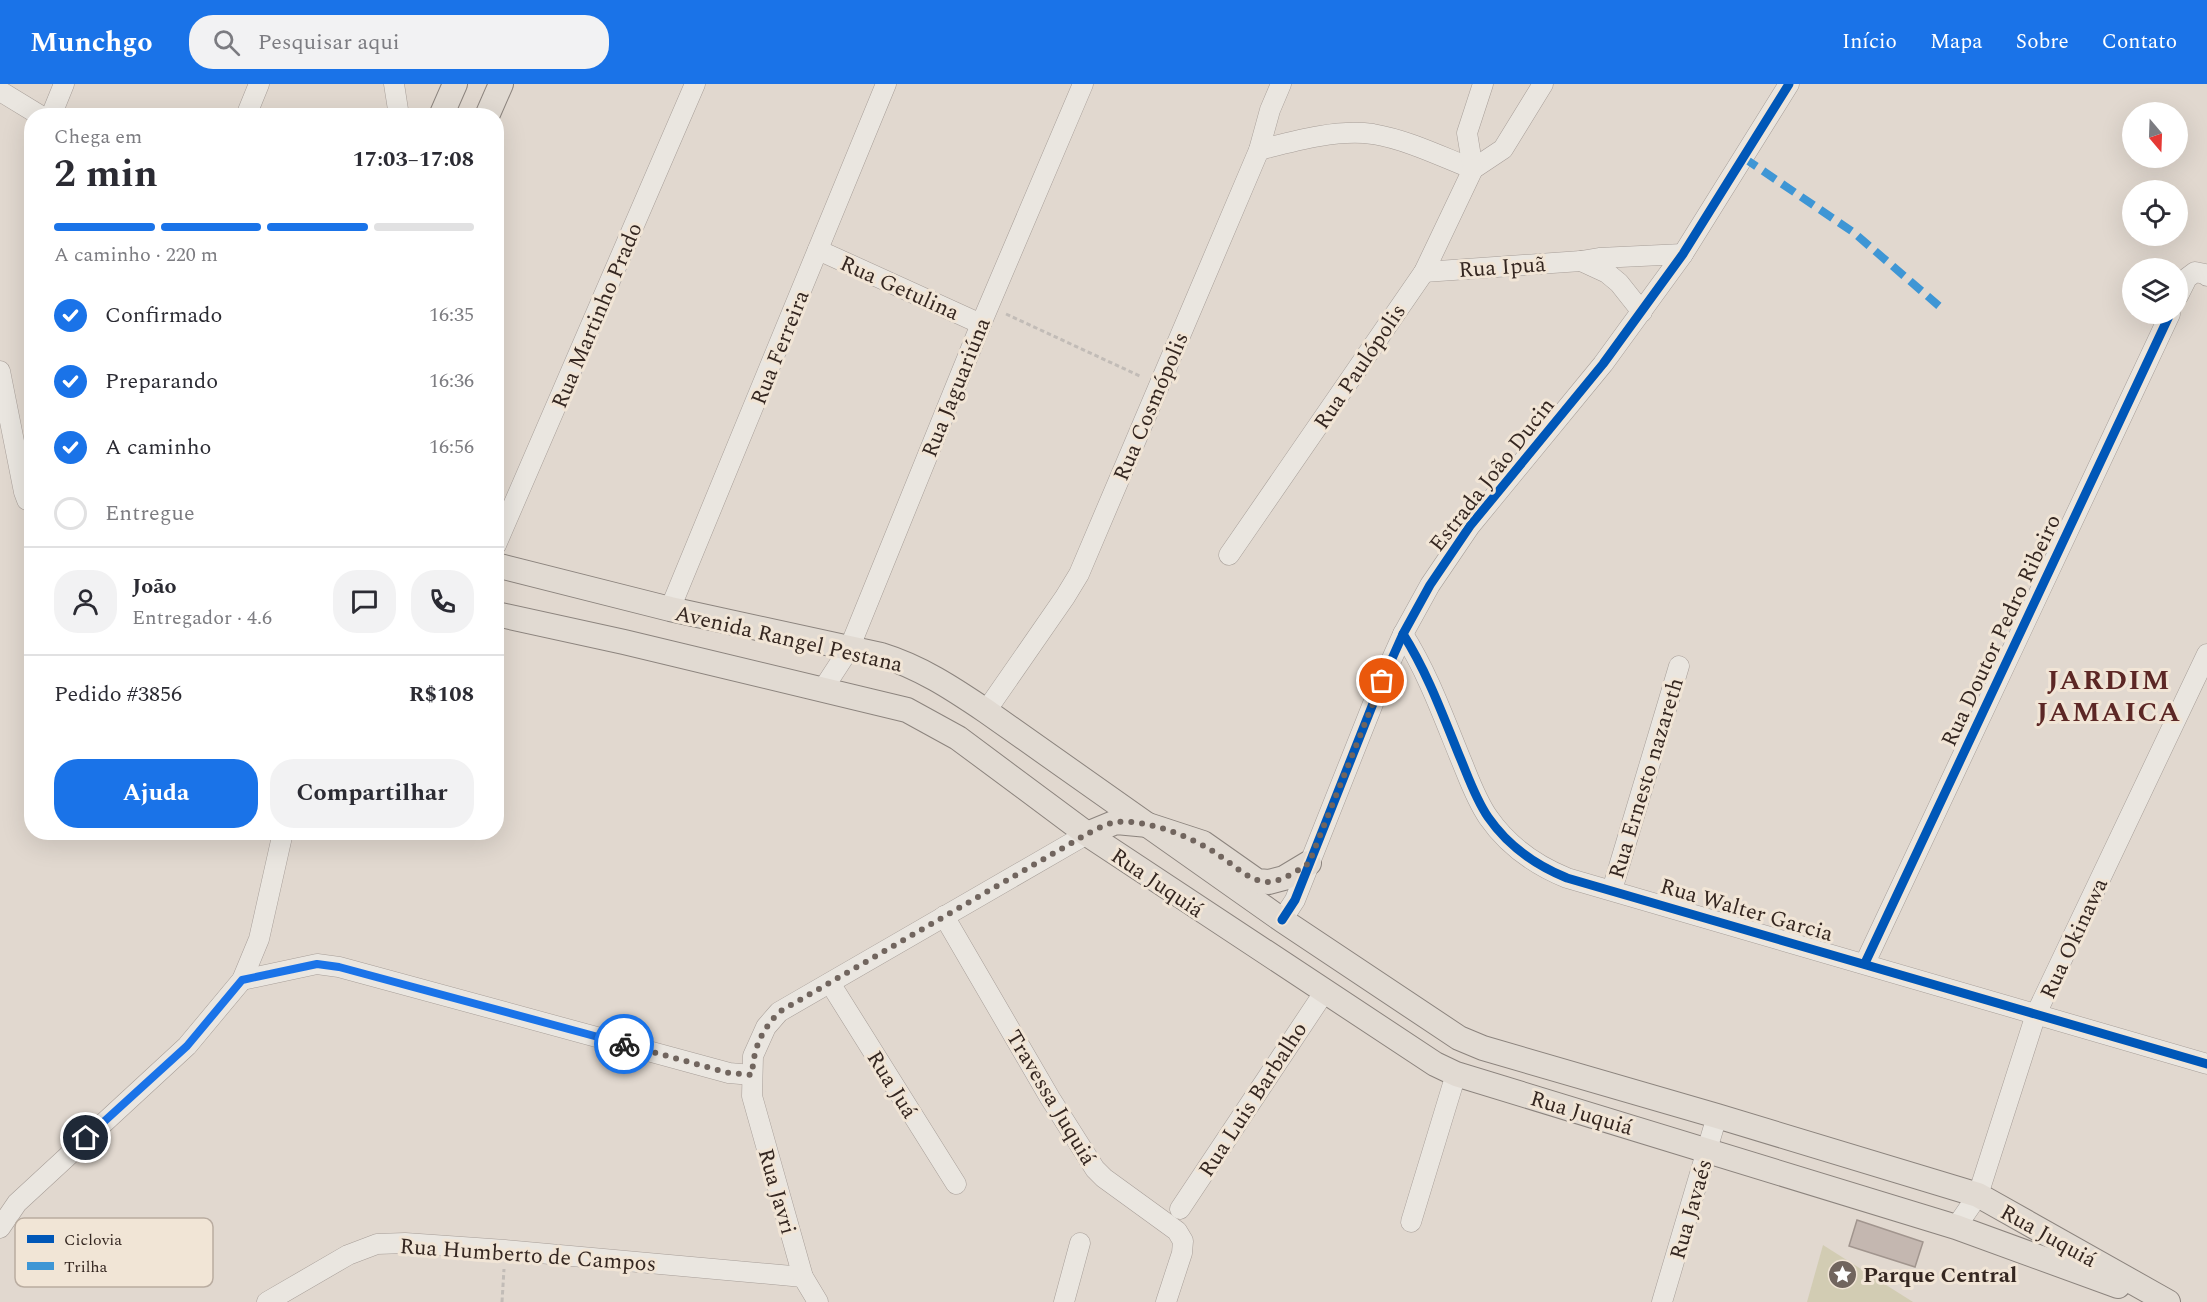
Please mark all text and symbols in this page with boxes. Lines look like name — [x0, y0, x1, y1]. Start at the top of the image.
search box — [189, 15, 609, 69]
text: Munchgo — [30, 21, 153, 64]
icon: search — [210, 26, 243, 59]
text: Pesquisar aqui — [258, 26, 400, 59]
text: Início — [1842, 26, 1897, 58]
text: Mapa — [1930, 26, 1983, 58]
text: Sobre — [2016, 26, 2069, 58]
text: Contato — [2102, 26, 2177, 58]
north arrow — [2122, 102, 2188, 168]
map controls — [2122, 102, 2188, 324]
text: Chega em — [54, 122, 142, 152]
text: 17:03–17:08 — [352, 143, 474, 176]
text: 2 min — [54, 145, 158, 204]
button: locate — [2122, 180, 2188, 246]
street label: Rua Martinho Prado — [543, 217, 651, 414]
text: A caminho · 220 m — [54, 240, 218, 270]
street label: Rua Getulina — [834, 247, 965, 329]
street label: Rua Ipuã — [1457, 248, 1547, 287]
button: layers — [2122, 258, 2188, 324]
street label: Rua Ferreira — [742, 285, 819, 410]
street label: Rua Paulópolis — [1306, 297, 1415, 436]
icon: check — [54, 299, 87, 332]
text: Confirmado — [105, 299, 222, 332]
text: 16:35 — [429, 300, 474, 330]
street label: Rua Jaguariúna — [913, 312, 1000, 462]
street label: Rua Cosmópolis — [1105, 327, 1198, 486]
icon: check — [54, 365, 87, 398]
text: Preparando — [105, 365, 218, 398]
text: 16:36 — [429, 366, 474, 396]
street label: Estrada João Ducin — [1421, 391, 1563, 559]
icon: check — [54, 431, 87, 464]
text: A caminho — [105, 431, 211, 464]
text: 16:56 — [429, 432, 474, 462]
text: Entregue — [105, 497, 195, 530]
street label: Rua Doutor Pedro Ribeiro — [1933, 509, 2070, 752]
button: person — [54, 570, 117, 633]
text: João — [132, 570, 177, 603]
button: chat — [333, 570, 396, 633]
button: phone — [411, 570, 474, 633]
street label: Avenida Rangel Pestana — [671, 597, 906, 682]
text: Entregador · 4.6 — [132, 603, 272, 633]
pin — [1356, 655, 1407, 706]
district label: JARDIM JAMAICA — [2036, 659, 2182, 734]
icon: bag — [1365, 664, 1398, 697]
street label: Rua Ernesto nazareth — [1600, 674, 1693, 883]
text: Pedido #3856 — [54, 678, 182, 711]
text: R$108 — [409, 678, 474, 711]
button: Ajuda — [54, 759, 258, 828]
button: Compartilhar — [270, 759, 474, 828]
street label: Rua Juquiá — [1104, 840, 1211, 927]
street label: Rua Walter Garcia — [1656, 870, 1837, 951]
street label: Rua Okinawa — [2032, 872, 2117, 1005]
courier — [594, 1014, 654, 1074]
street label: Rua Luis Barbalho — [1191, 1016, 1316, 1184]
street label: Travessa Juquiá — [997, 1024, 1104, 1172]
icon: bike — [608, 1028, 641, 1061]
street label: Rua Juá — [858, 1044, 926, 1125]
street label: Rua Juquiá — [1526, 1082, 1637, 1145]
pin — [60, 1112, 111, 1163]
icon: home — [69, 1121, 102, 1154]
street label: Rua Javri — [749, 1145, 805, 1238]
street label: Rua Javaés — [1661, 1155, 1722, 1264]
street label: Rua Juquiá — [1994, 1196, 2103, 1277]
legend — [15, 1218, 213, 1287]
text: Ciclovia — [64, 1228, 122, 1252]
street label: Rua Humberto de Campos — [399, 1230, 657, 1281]
text: Trilha — [64, 1255, 108, 1279]
place icon: Parque Central — [1826, 1258, 1858, 1290]
place label: Parque Central — [1863, 1259, 2017, 1292]

